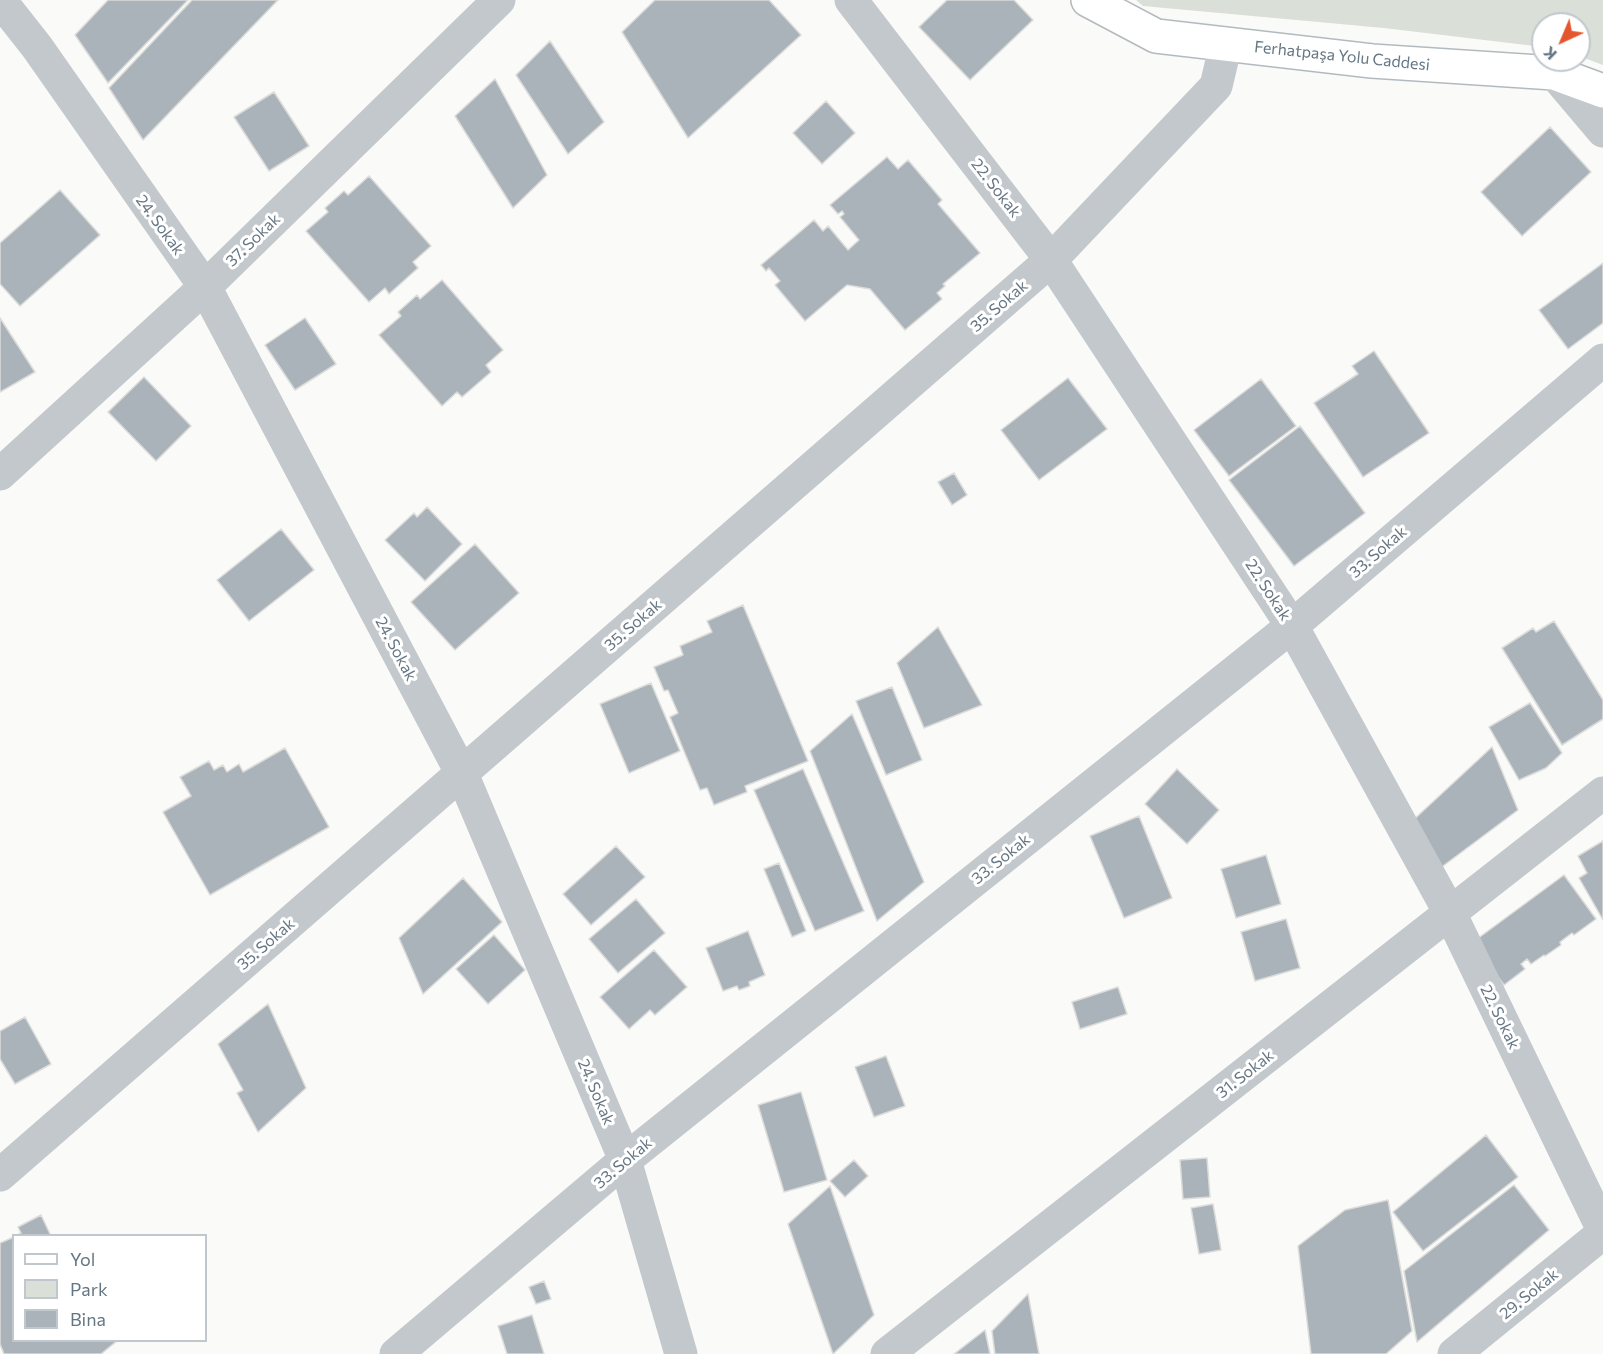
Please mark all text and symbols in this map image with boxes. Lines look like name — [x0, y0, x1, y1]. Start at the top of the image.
north arrow — [1531, 12, 1591, 72]
street label: Ferhatpaşa Yolu Caddesi — [1253, 37, 1431, 75]
text: K — [1539, 43, 1560, 65]
street label: 22. Sokak — [967, 155, 1025, 221]
street label: 24. Sokak — [132, 191, 188, 259]
street label: 37. Sokak — [222, 210, 284, 270]
street label: 35. Sokak — [966, 276, 1032, 336]
street label: 33. Sokak — [1346, 522, 1410, 582]
street label: 22. Sokak — [1241, 556, 1295, 624]
street label: 35. Sokak — [600, 595, 666, 655]
street label: 24. Sokak — [371, 614, 421, 684]
street label: 33. Sokak — [968, 830, 1034, 888]
street label: 35. Sokak — [233, 914, 299, 974]
street label: 22. Sokak — [1476, 982, 1524, 1052]
street label: 31. Sokak — [1213, 1046, 1277, 1102]
street label: 24. Sokak — [574, 1056, 618, 1128]
street label: 33. Sokak — [590, 1133, 656, 1193]
legend — [12, 1234, 207, 1342]
text: Yol — [70, 1248, 95, 1270]
street label: 29. Sokak — [1496, 1265, 1562, 1323]
text: Park — [70, 1278, 108, 1300]
text: Bina — [70, 1308, 106, 1330]

